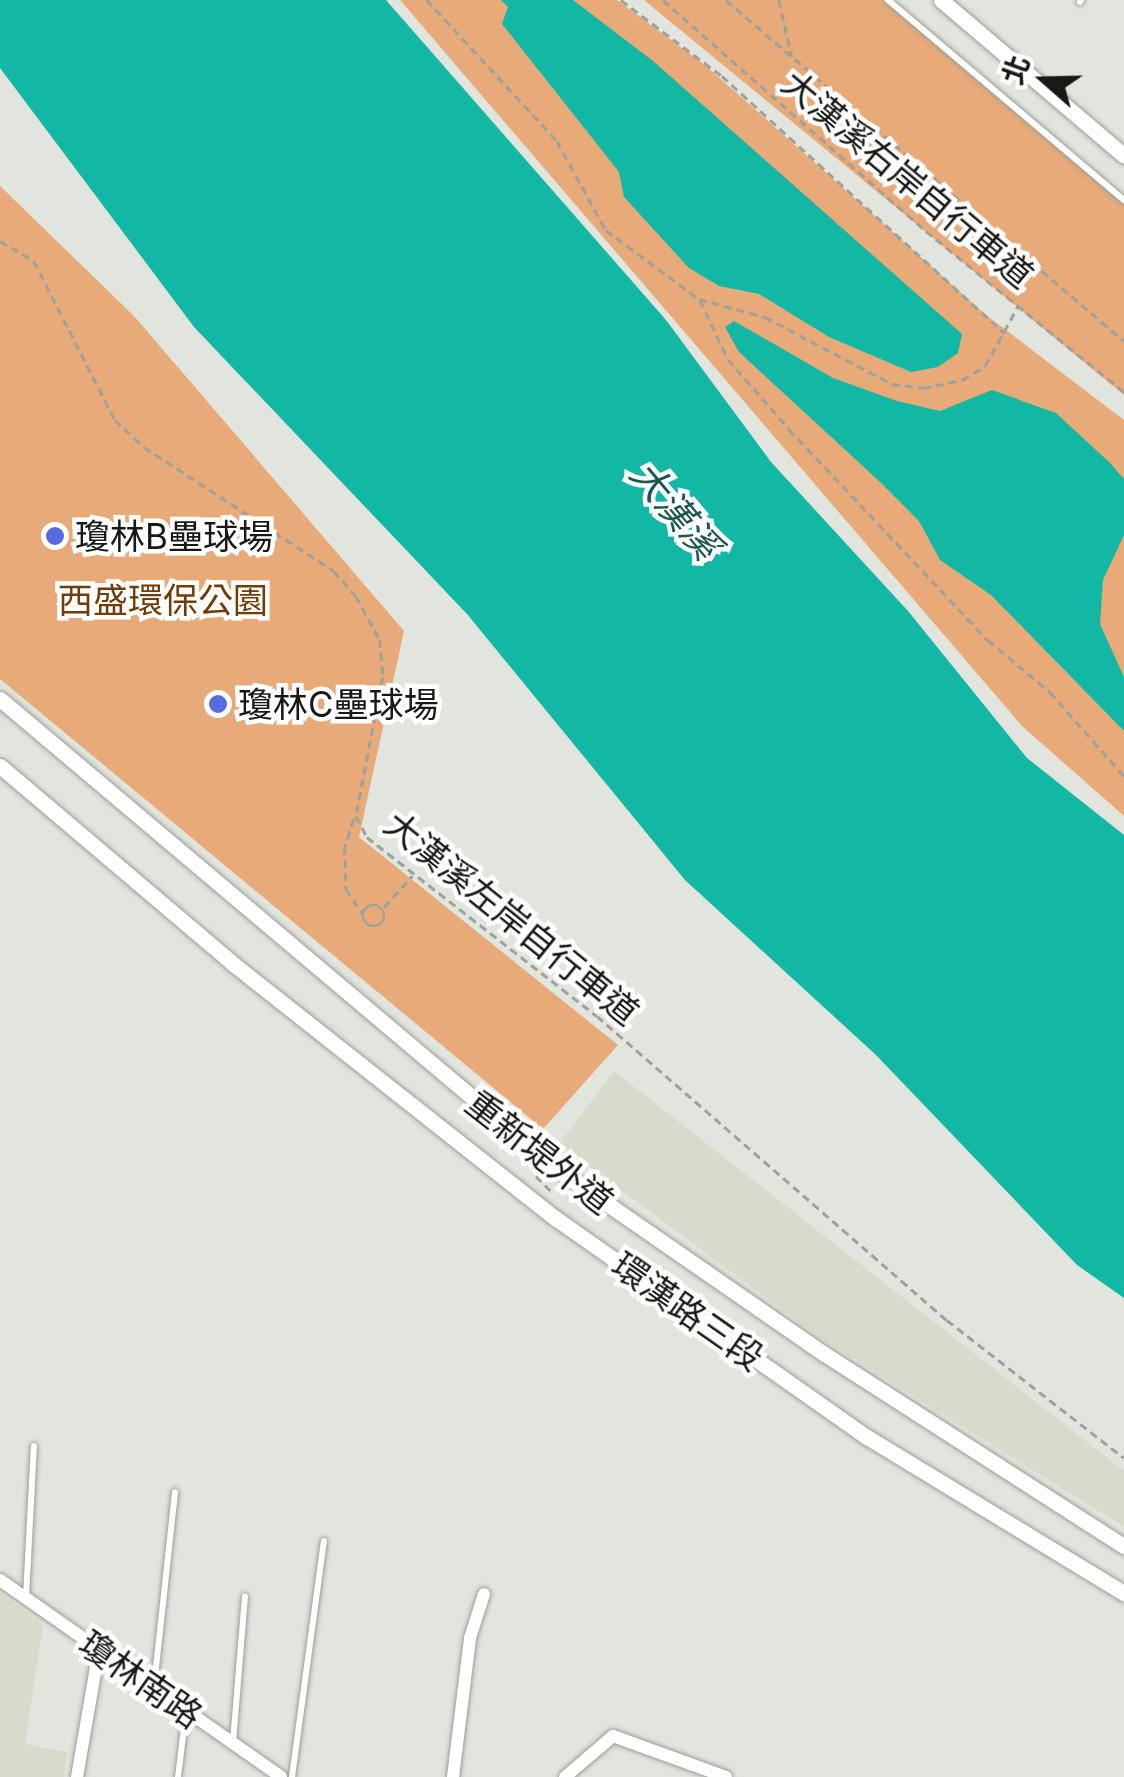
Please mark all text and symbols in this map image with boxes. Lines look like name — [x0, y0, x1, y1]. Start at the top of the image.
north arrow — [994, 30, 1094, 130]
text: 北 — [995, 51, 1037, 89]
street label: 大漢溪右岸自行車道 — [774, 62, 1042, 296]
water label: 大漢溪 — [621, 452, 729, 568]
place label: 瓊林B壘球場 — [75, 515, 273, 557]
marker: 瓊林B壘球場 — [44, 525, 66, 547]
park label: 西盛環保公園 — [58, 579, 268, 621]
place label: 瓊林C壘球場 — [238, 683, 439, 725]
marker: 瓊林C壘球場 — [207, 693, 229, 715]
street label: 大漢溪左岸自行車道 — [376, 803, 648, 1033]
street label: 重新堤外道 — [458, 1082, 622, 1222]
street label: 環漢路三段 — [604, 1244, 772, 1378]
street label: 瓊林南路 — [72, 1622, 210, 1736]

